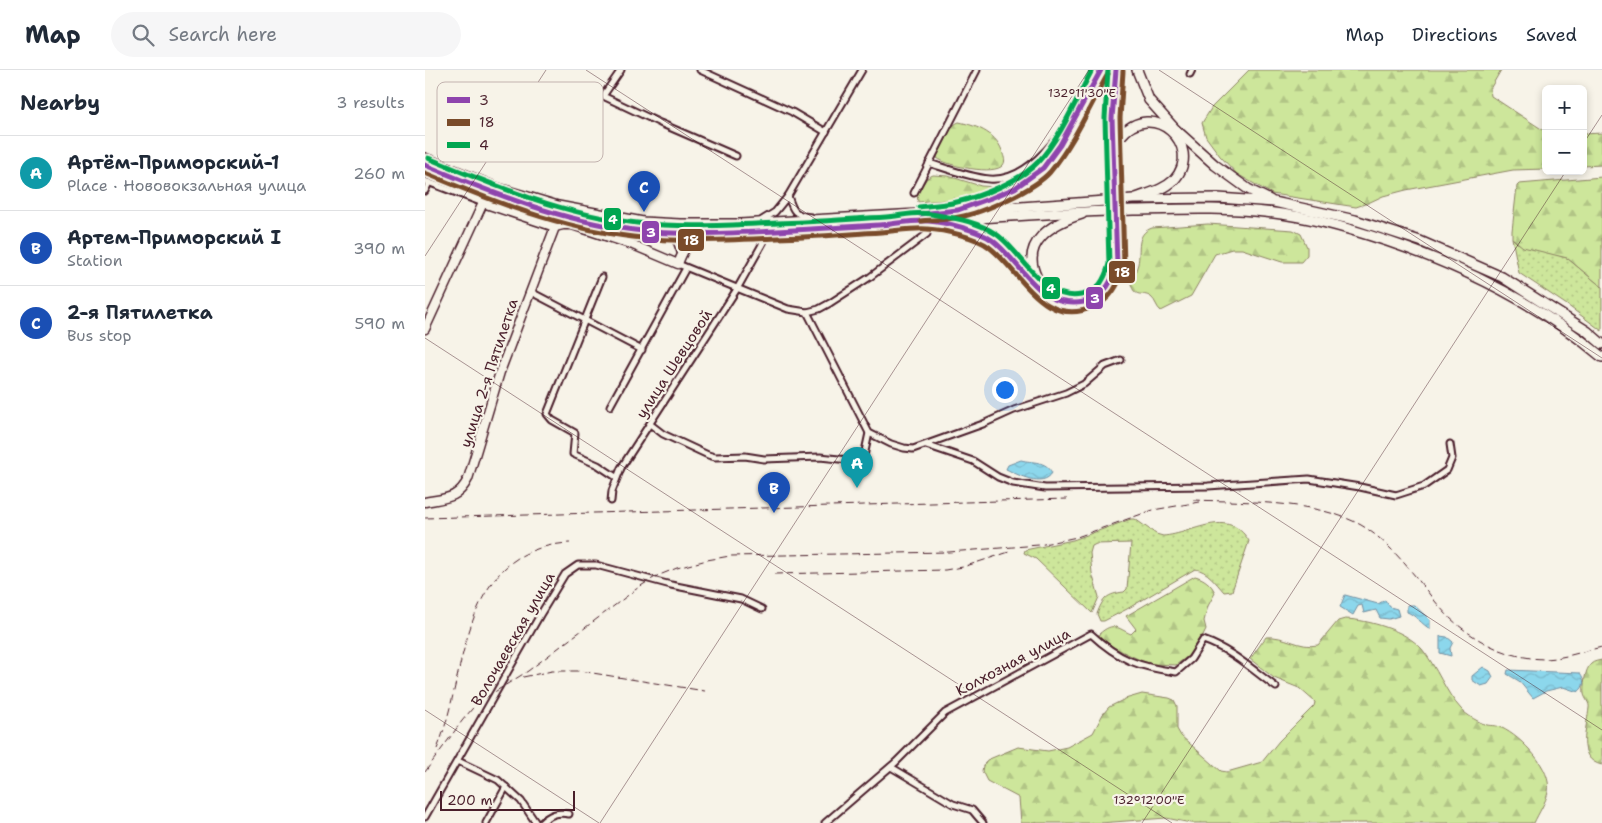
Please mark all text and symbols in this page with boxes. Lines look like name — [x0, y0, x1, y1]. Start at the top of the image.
search box — [111, 12, 461, 57]
text: Map — [25, 19, 81, 51]
icon: search — [129, 21, 157, 49]
text: Search here — [169, 22, 277, 47]
text: Map — [1346, 23, 1384, 47]
text: Directions — [1412, 23, 1498, 47]
text: Saved — [1526, 23, 1577, 47]
legend — [437, 82, 603, 162]
text: 132°11'30"E — [1048, 85, 1116, 101]
map controls — [1542, 85, 1587, 175]
button: + — [1542, 85, 1587, 130]
text: Nearby — [20, 89, 100, 117]
text: 3 — [479, 91, 489, 109]
text: 3 results — [336, 92, 405, 113]
text: 18 — [479, 113, 494, 131]
button: − — [1542, 130, 1587, 175]
text: 4 — [479, 136, 489, 154]
text: Артём-Приморский-1 — [67, 150, 279, 175]
text: A — [30, 163, 42, 184]
text: 260 m — [353, 163, 405, 184]
pin: C — [628, 171, 660, 212]
text: Place · Нововокзальная улица — [67, 175, 306, 196]
line badge: 4 — [603, 207, 622, 231]
text: 4 — [608, 210, 618, 228]
line badge: 3 — [641, 220, 660, 244]
text: 3 — [646, 223, 656, 241]
text: Артем-Приморский I — [67, 225, 281, 250]
line badge: 18 — [677, 228, 705, 252]
text: 18 — [683, 231, 699, 249]
text: B — [31, 238, 41, 259]
text: 390 m — [353, 238, 405, 259]
text: Station — [67, 250, 123, 271]
line badge: 18 — [1108, 260, 1136, 284]
text: 18 — [1114, 263, 1130, 281]
line badge: 4 — [1041, 276, 1061, 300]
text: 4 — [1046, 279, 1056, 297]
line badge: 3 — [1085, 286, 1104, 310]
text: 3 — [1090, 289, 1100, 307]
street label: улица 2-я Пятилетка — [455, 295, 523, 450]
text: 2-я Пятилетка — [67, 300, 213, 325]
street label: улица Шевцовой — [631, 306, 717, 422]
text: C — [31, 313, 41, 334]
text: 590 m — [355, 313, 405, 334]
text: Bus stop — [67, 325, 132, 346]
your location — [992, 377, 1018, 403]
pin: A — [841, 447, 873, 488]
pin: B — [758, 472, 790, 513]
street label: Волочаевская улица — [466, 568, 560, 710]
street label: Колхозная улица — [952, 623, 1074, 701]
scale bar — [440, 788, 575, 811]
text: 200 m — [447, 791, 493, 809]
text: 132°12'00"E — [1113, 792, 1185, 808]

